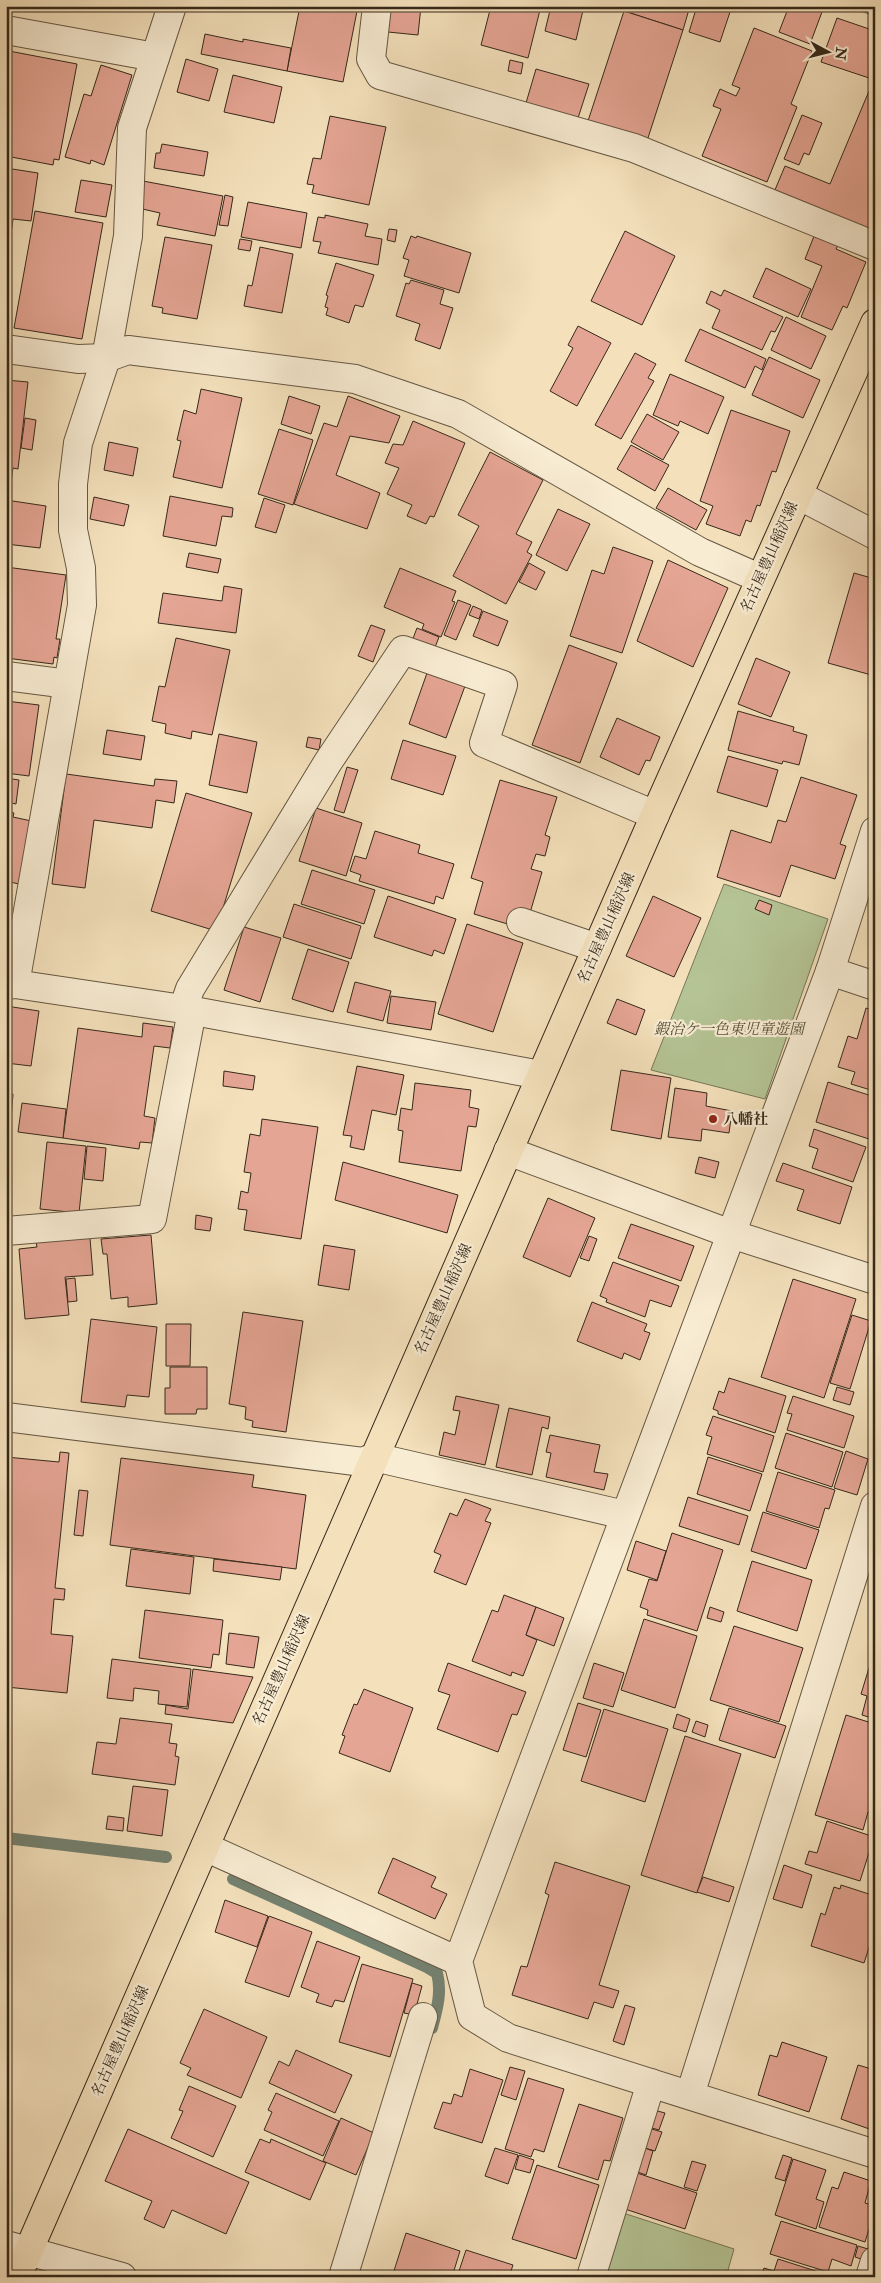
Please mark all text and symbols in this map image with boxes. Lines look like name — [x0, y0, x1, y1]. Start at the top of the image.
north arrow — [804, 28, 854, 78]
text: N — [831, 45, 850, 61]
street label: 名古屋豊山稲沢線 — [736, 499, 803, 616]
street label: 名古屋豊山稲沢線 — [573, 870, 640, 987]
park label: 鍜治ケ一色東児童遊園 — [654, 1020, 807, 1039]
place label: 八幡社 — [723, 1110, 768, 1129]
marker: 八幡社 — [707, 1113, 719, 1125]
street label: 名古屋豊山稲沢線 — [410, 1241, 477, 1358]
street label: 名古屋豊山稲沢線 — [248, 1612, 315, 1729]
street label: 名古屋豊山稲沢線 — [87, 1983, 154, 2100]

